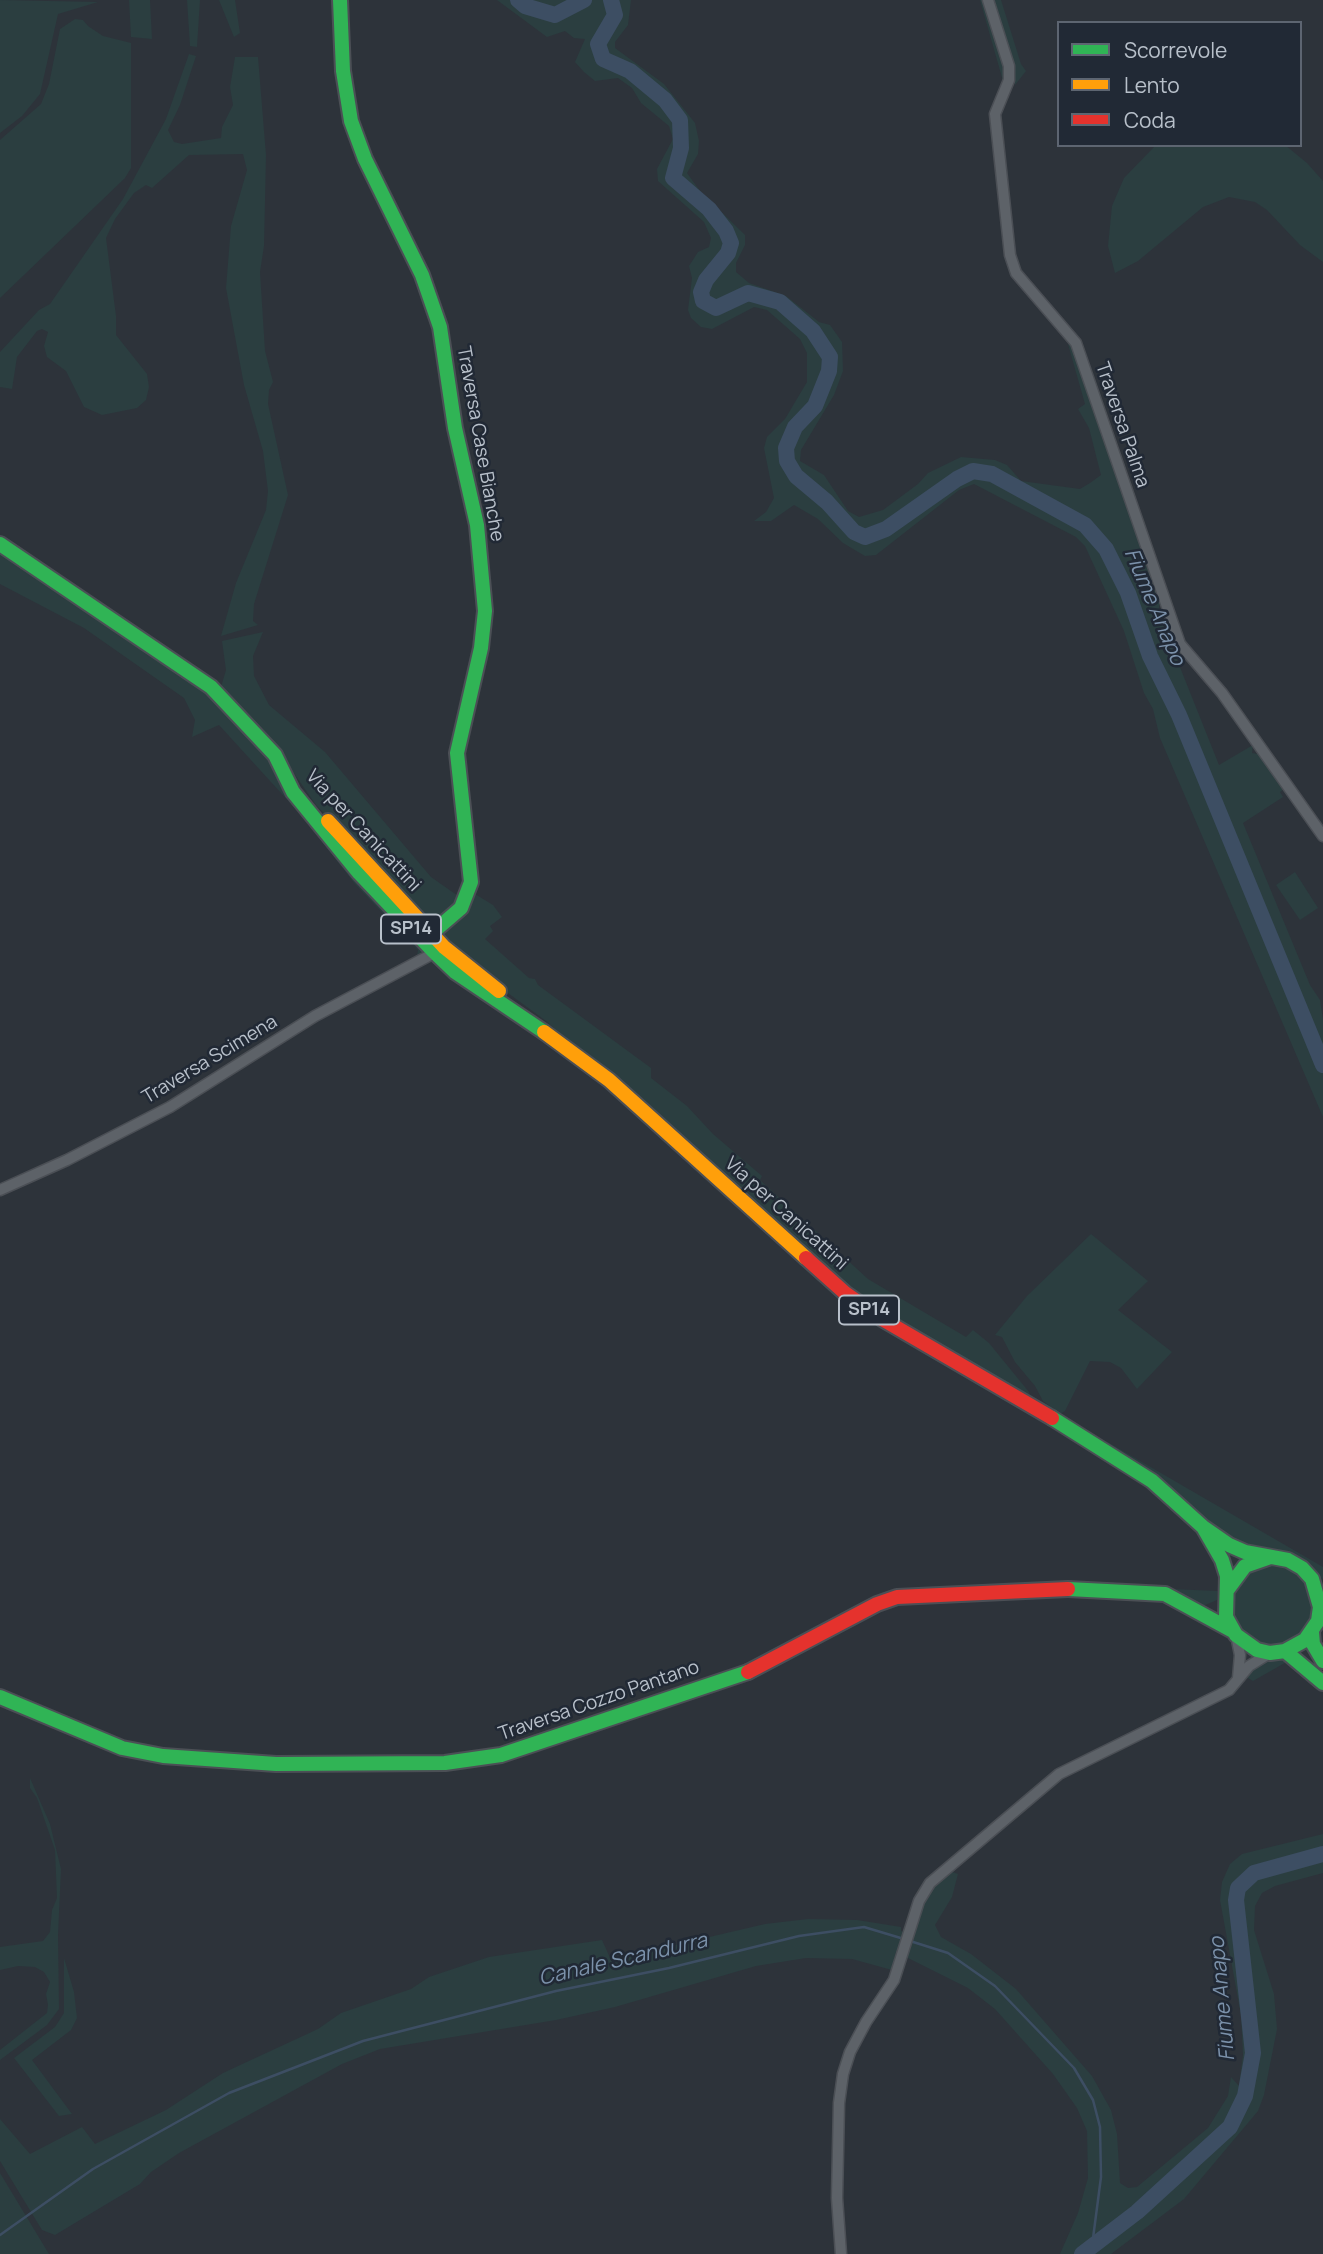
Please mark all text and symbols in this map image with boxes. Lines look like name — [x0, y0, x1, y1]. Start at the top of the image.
legend — [1057, 21, 1302, 147]
text: Scorrevole — [1124, 36, 1227, 64]
text: Lento — [1124, 71, 1180, 99]
text: Coda — [1124, 106, 1176, 134]
street label: Traversa Case Bianche — [452, 345, 508, 543]
street label: Traversa Palma — [1090, 359, 1154, 491]
water label: Fiume Anapo — [1118, 545, 1190, 669]
street label: Via per Canicattini — [301, 765, 425, 897]
road number: SP14 — [381, 914, 441, 944]
street label: Traversa Scimena — [138, 1011, 282, 1109]
street label: Via per Canicattini — [720, 1153, 852, 1275]
road number: SP14 — [839, 1296, 899, 1324]
street label: Traversa Cozzo Pantano — [496, 1656, 702, 1746]
water label: Canale Scandurra — [536, 1928, 710, 1992]
water label: Fiume Anapo — [1205, 1936, 1241, 2062]

